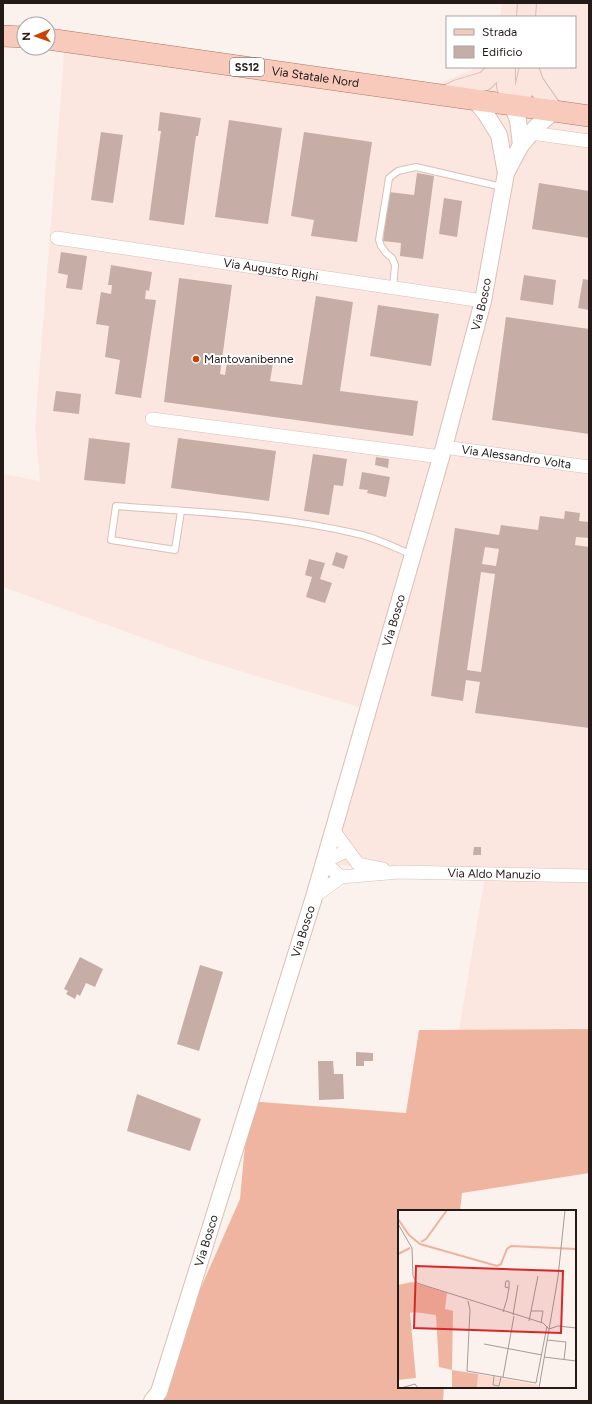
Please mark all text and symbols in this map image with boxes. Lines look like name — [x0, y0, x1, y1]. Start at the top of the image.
north arrow — [16, 16, 56, 56]
legend — [446, 16, 576, 68]
text: Strada — [482, 25, 517, 39]
text: N — [20, 32, 33, 41]
text: Edificio — [482, 45, 522, 59]
road number: SS12 — [230, 58, 264, 76]
street label: Via Statale Nord — [271, 64, 360, 90]
street label: Via Augusto Righi — [222, 256, 319, 284]
street label: Via Bosco — [468, 277, 494, 332]
place label: Mantovanibenne — [204, 352, 294, 366]
marker: Mantovanibenne — [191, 354, 201, 364]
street label: Via Alessandro Volta — [461, 442, 572, 471]
street label: Via Bosco — [380, 593, 408, 648]
street label: Via Aldo Manuzio — [447, 866, 541, 882]
street label: Via Bosco — [289, 904, 318, 959]
inset map — [398, 1210, 576, 1388]
street label: Via Bosco — [192, 1213, 221, 1268]

